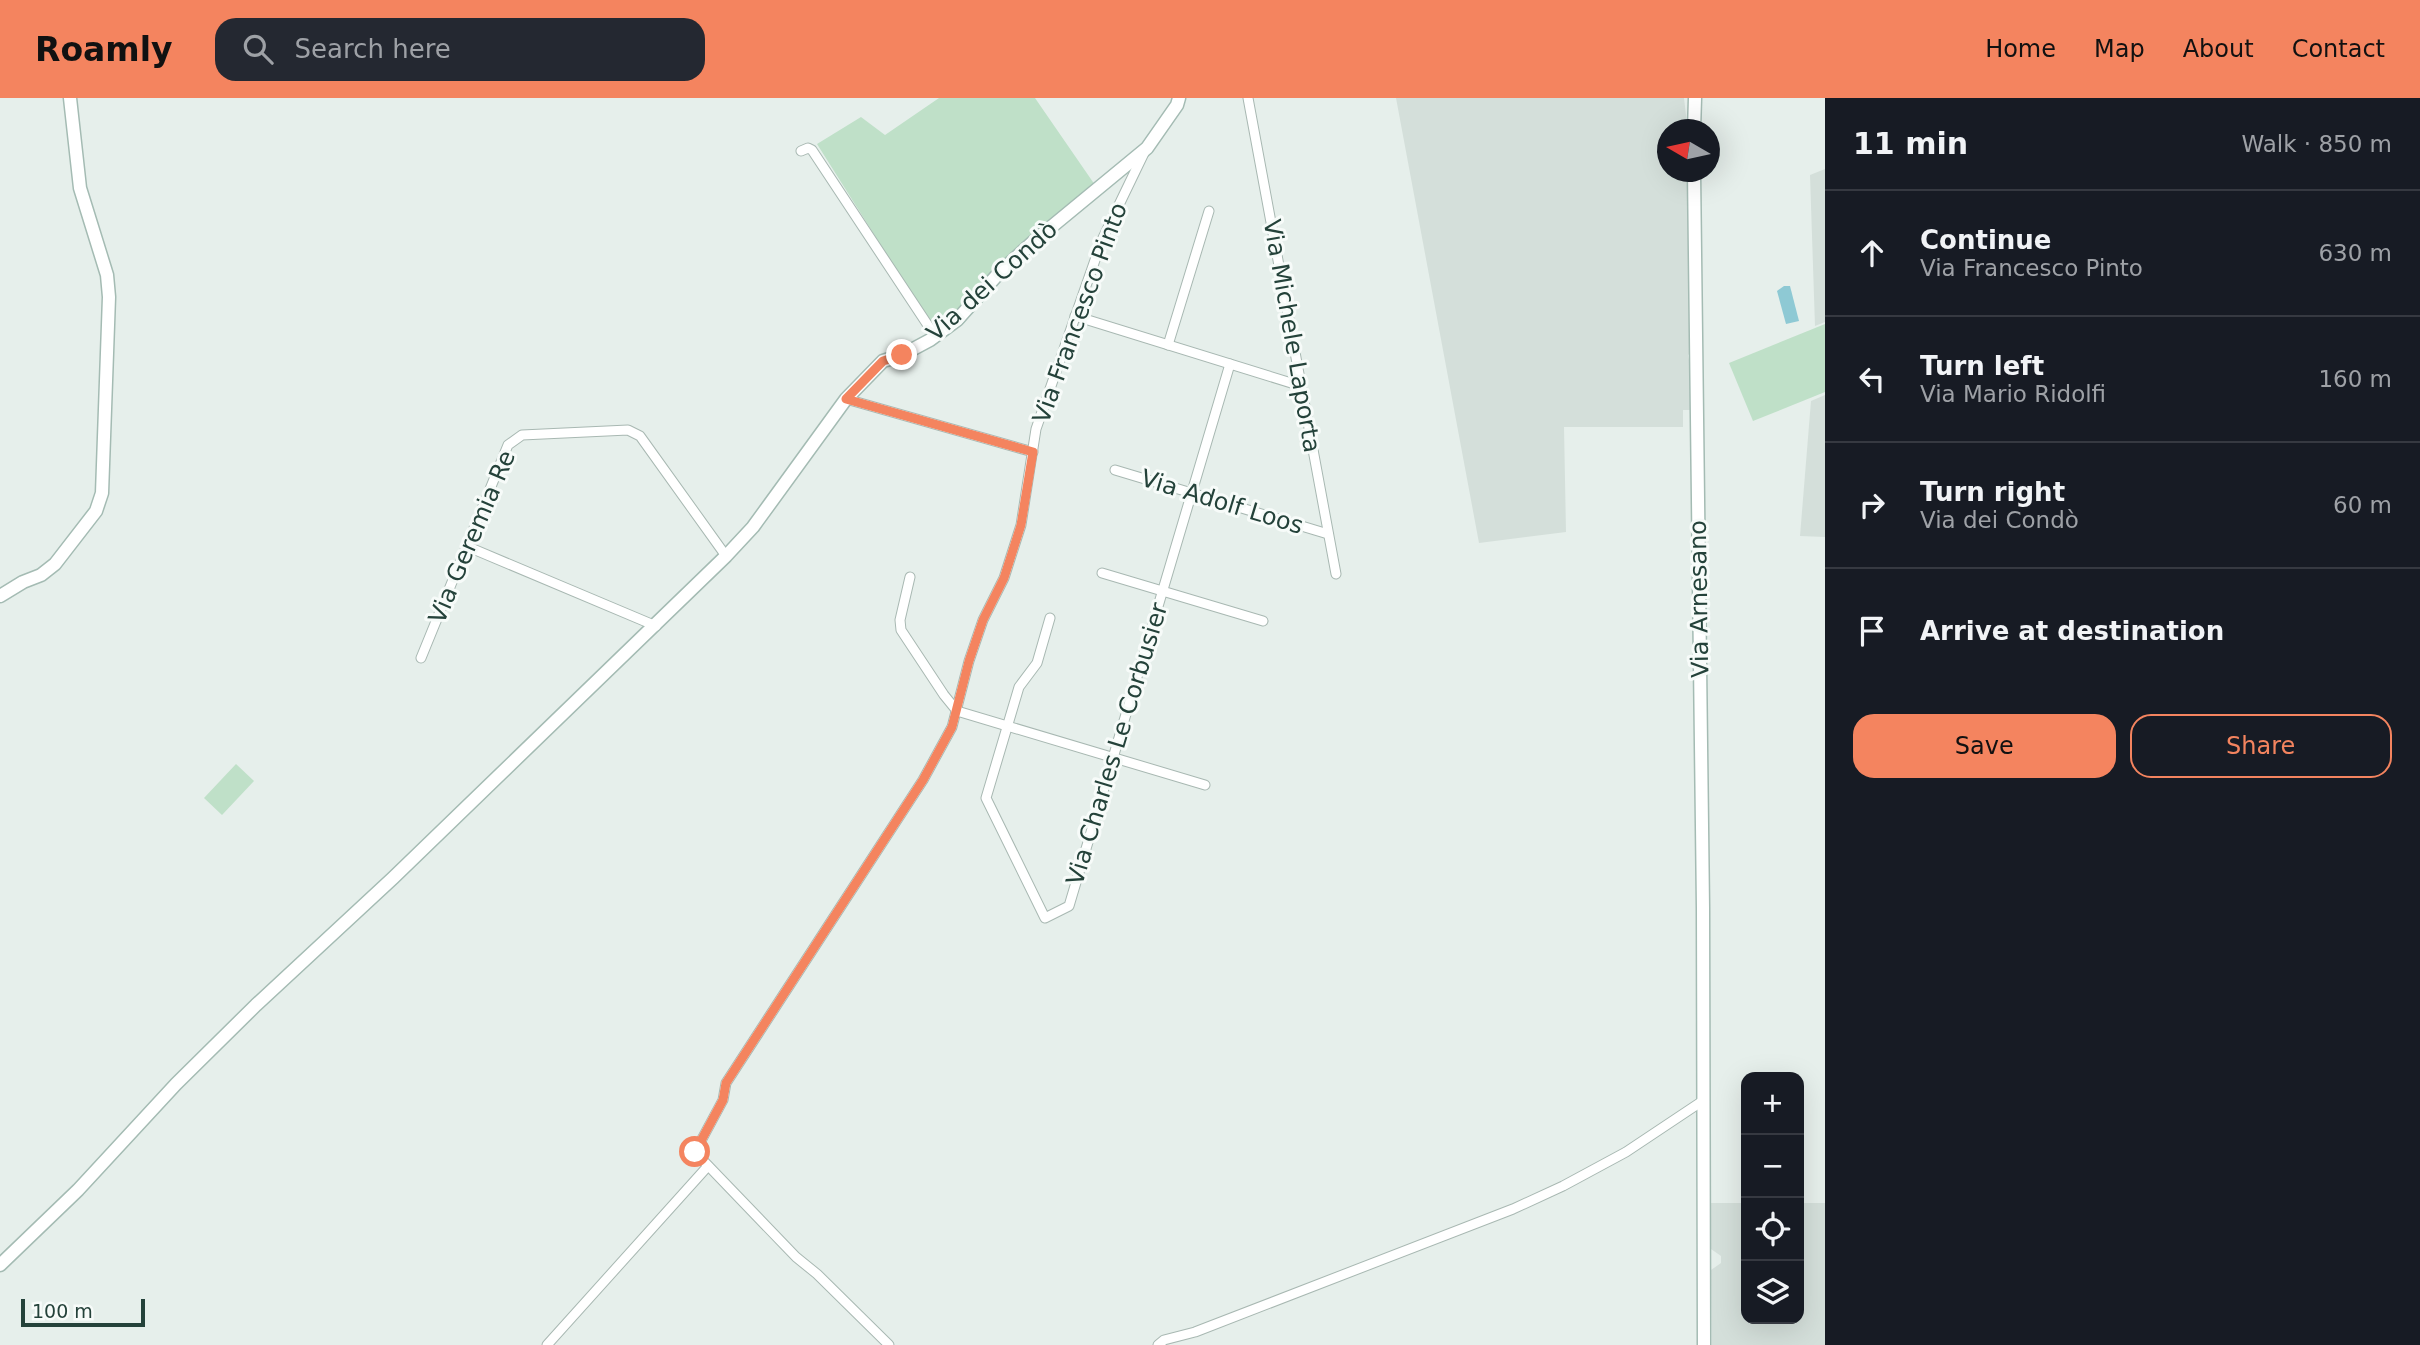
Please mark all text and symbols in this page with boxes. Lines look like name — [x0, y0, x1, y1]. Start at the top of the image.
search box — [215, 18, 705, 81]
text: Roamly — [35, 30, 173, 69]
icon: search — [239, 30, 277, 68]
text: Search here — [295, 34, 451, 64]
text: Home — [1985, 35, 2056, 63]
text: Map — [2094, 35, 2145, 63]
text: About — [2183, 35, 2254, 63]
text: Contact — [2292, 35, 2385, 63]
north arrow — [1657, 119, 1720, 182]
text: 11 min — [1853, 126, 1968, 161]
text: Walk · 850 m — [2241, 131, 2392, 157]
street label: Via Francesco Pinto — [1027, 199, 1133, 427]
street label: Via dei Condò — [921, 215, 1063, 347]
street label: Via Michele Laporta — [1258, 217, 1326, 455]
text: Continue — [1920, 225, 2051, 255]
icon: ahead — [1853, 234, 1891, 272]
text: 630 m — [2318, 240, 2392, 266]
text: Via Francesco Pinto — [1920, 255, 2143, 281]
route end — [886, 339, 917, 370]
text: Turn left — [1920, 351, 2044, 381]
icon: left — [1853, 360, 1891, 398]
text: 160 m — [2318, 366, 2392, 392]
text: Via Mario Ridolfi — [1920, 381, 2106, 407]
street label: Via Geremia Re — [423, 446, 521, 628]
street label: Via Adolf Loos — [1137, 464, 1307, 540]
text: Turn right — [1920, 477, 2065, 507]
icon: right — [1853, 486, 1891, 524]
text: 60 m — [2333, 492, 2392, 518]
text: Via dei Condò — [1920, 507, 2079, 533]
street label: Via Arnesano — [1684, 520, 1714, 678]
street label: Via Charles Le Corbusier — [1061, 599, 1173, 889]
icon: arrive — [1853, 612, 1891, 650]
text: Arrive at destination — [1920, 616, 2224, 646]
button: Save — [1853, 714, 2116, 778]
button: Share — [2130, 714, 2392, 778]
map controls — [1741, 1072, 1804, 1324]
button: + — [1741, 1072, 1804, 1135]
button: − — [1741, 1135, 1804, 1198]
route start — [679, 1136, 710, 1167]
button: locate — [1741, 1198, 1804, 1261]
button: layers — [1741, 1261, 1804, 1324]
scale bar — [21, 1296, 145, 1328]
text: 100 m — [32, 1300, 93, 1322]

